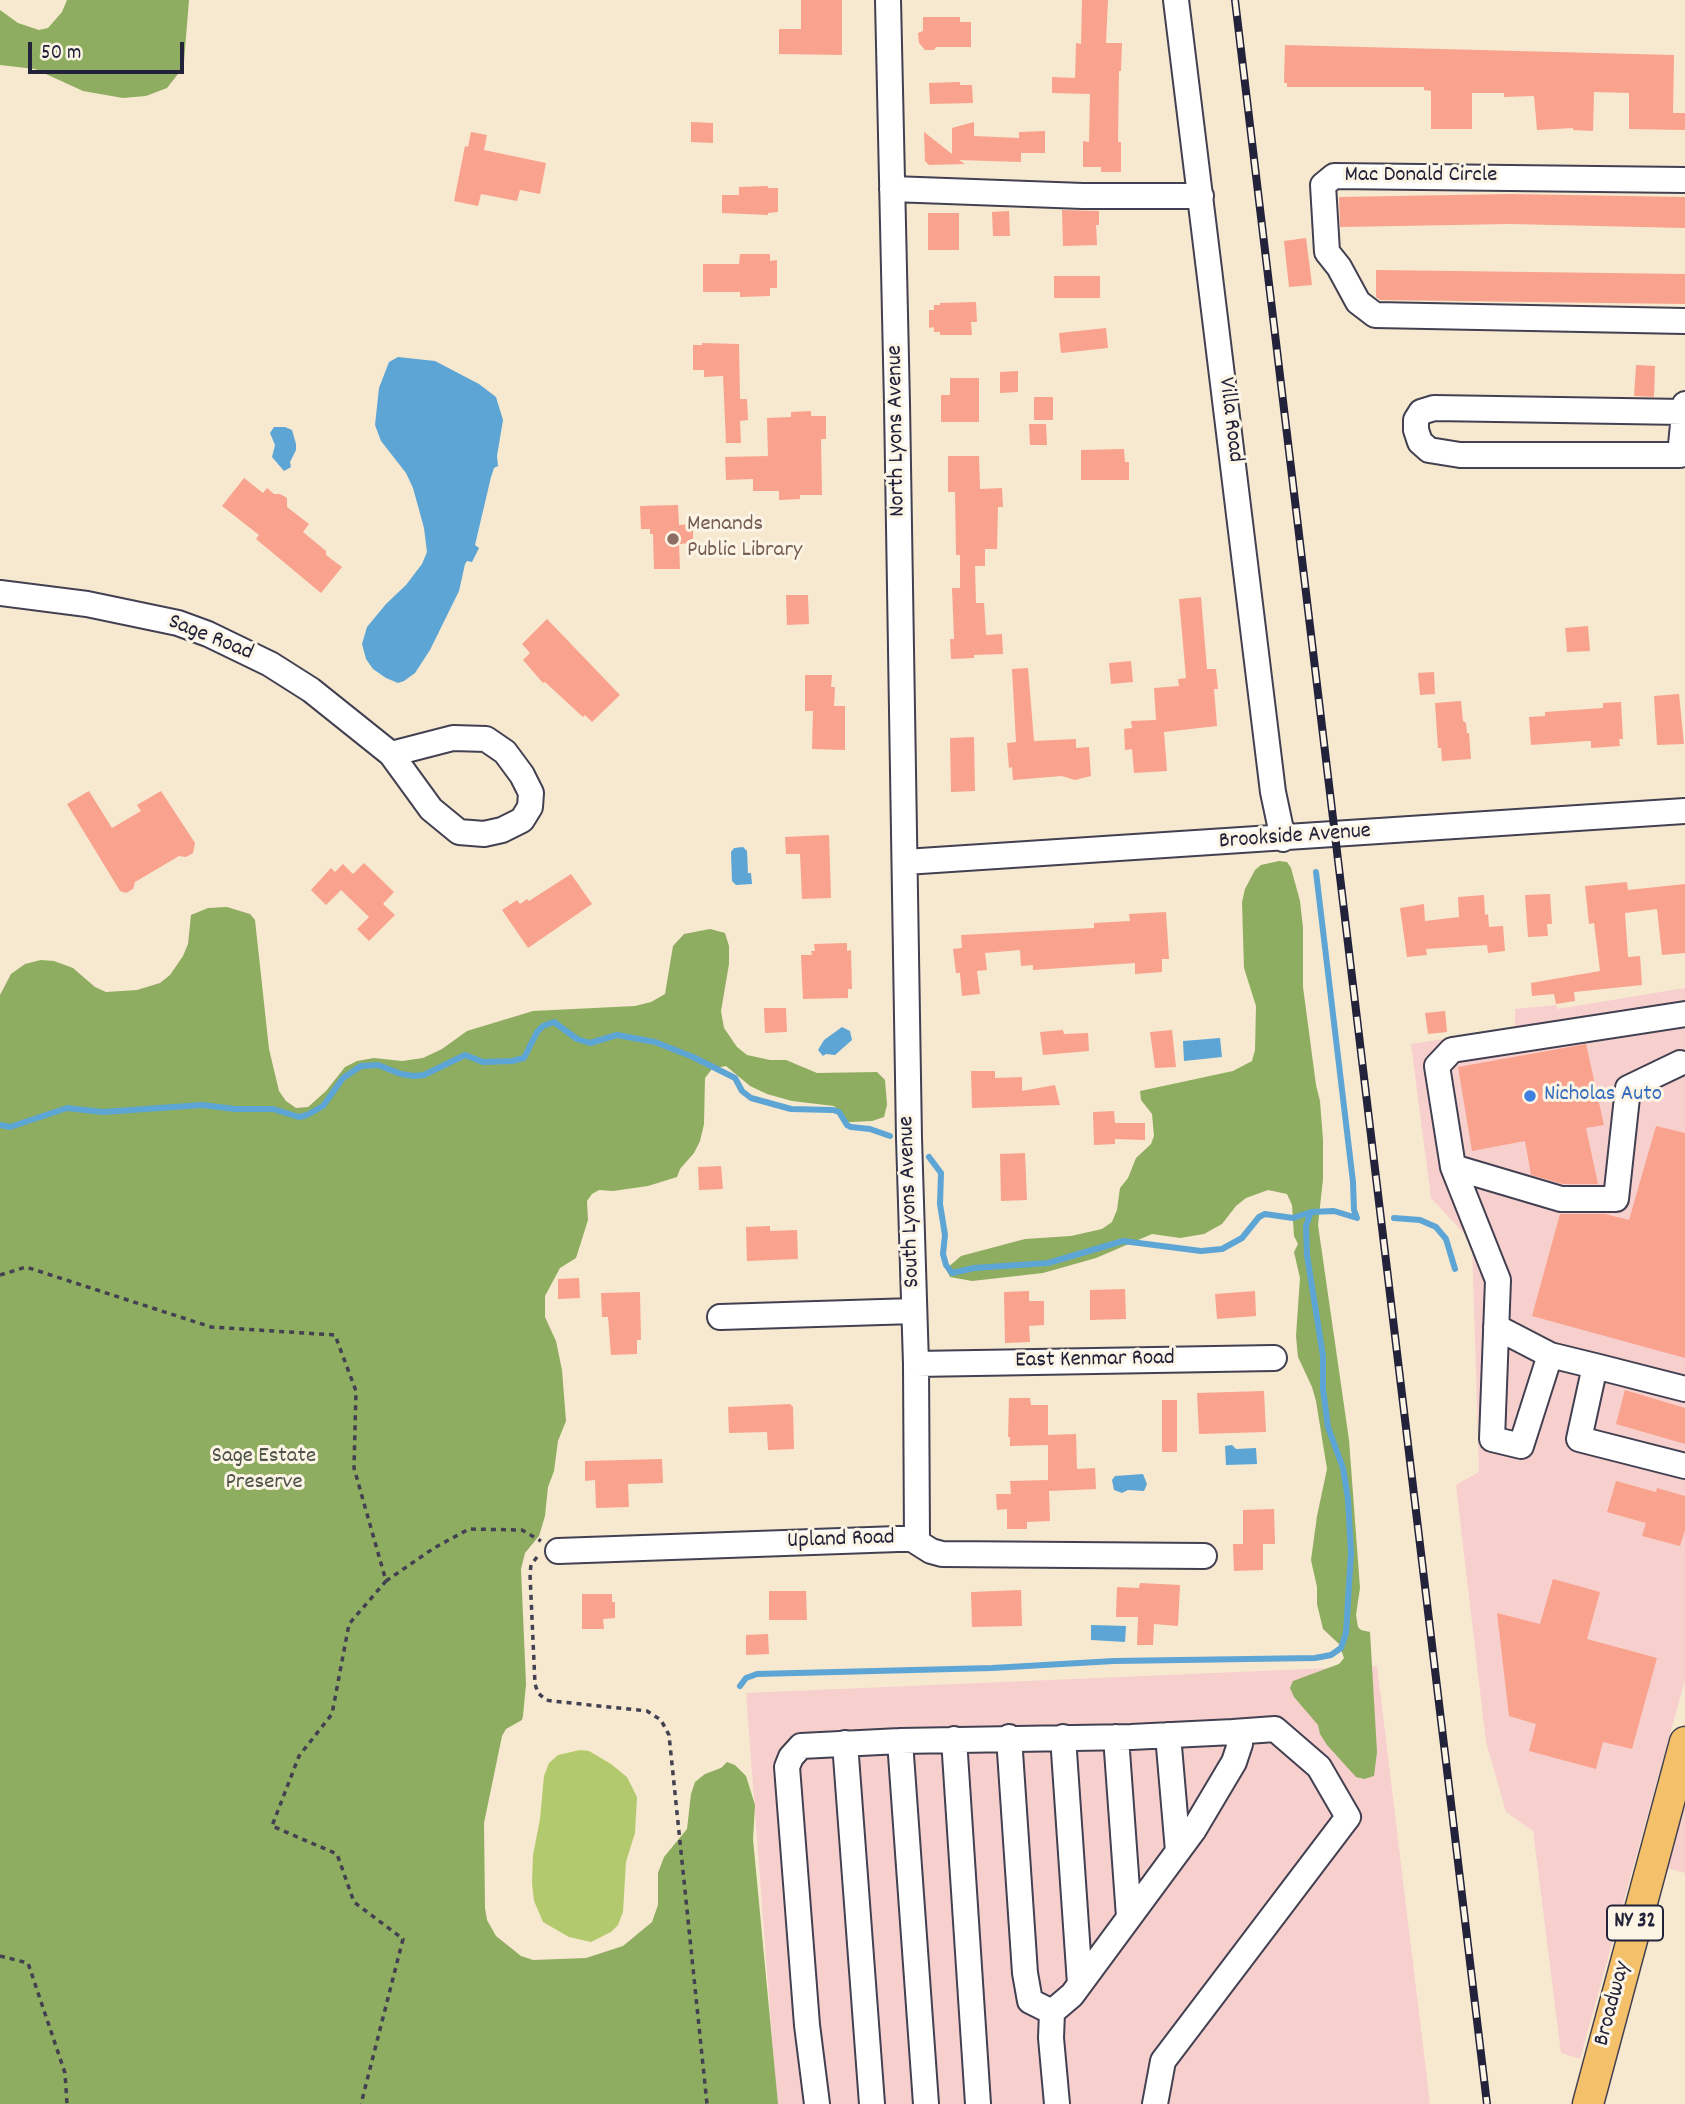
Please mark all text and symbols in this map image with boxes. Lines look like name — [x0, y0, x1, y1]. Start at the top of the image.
scale bar — [32, 28, 187, 72]
text: 50 m — [41, 39, 81, 69]
street label: Mac Donald Circle — [1345, 163, 1497, 191]
street label: North Lyons Avenue — [883, 345, 913, 517]
street label: Villa Road — [1210, 376, 1248, 464]
place label: Menands Public Library — [687, 512, 802, 566]
marker: Menands Public Library — [665, 531, 681, 547]
street label: Sage Road — [163, 609, 257, 669]
street label: Brookside Avenue — [1218, 819, 1372, 857]
place label: Nicholas Auto — [1544, 1082, 1662, 1110]
marker: Nicholas Auto — [1522, 1088, 1538, 1104]
street label: South Lyons Avenue — [894, 1116, 928, 1288]
street label: East Kenmar Road — [1015, 1346, 1175, 1376]
park label: Sage Estate Preserve — [212, 1444, 316, 1498]
street label: Upland Road — [787, 1525, 895, 1557]
road number: NY 32 — [1607, 1906, 1663, 1940]
street label: Broadway — [1590, 1959, 1638, 2049]

